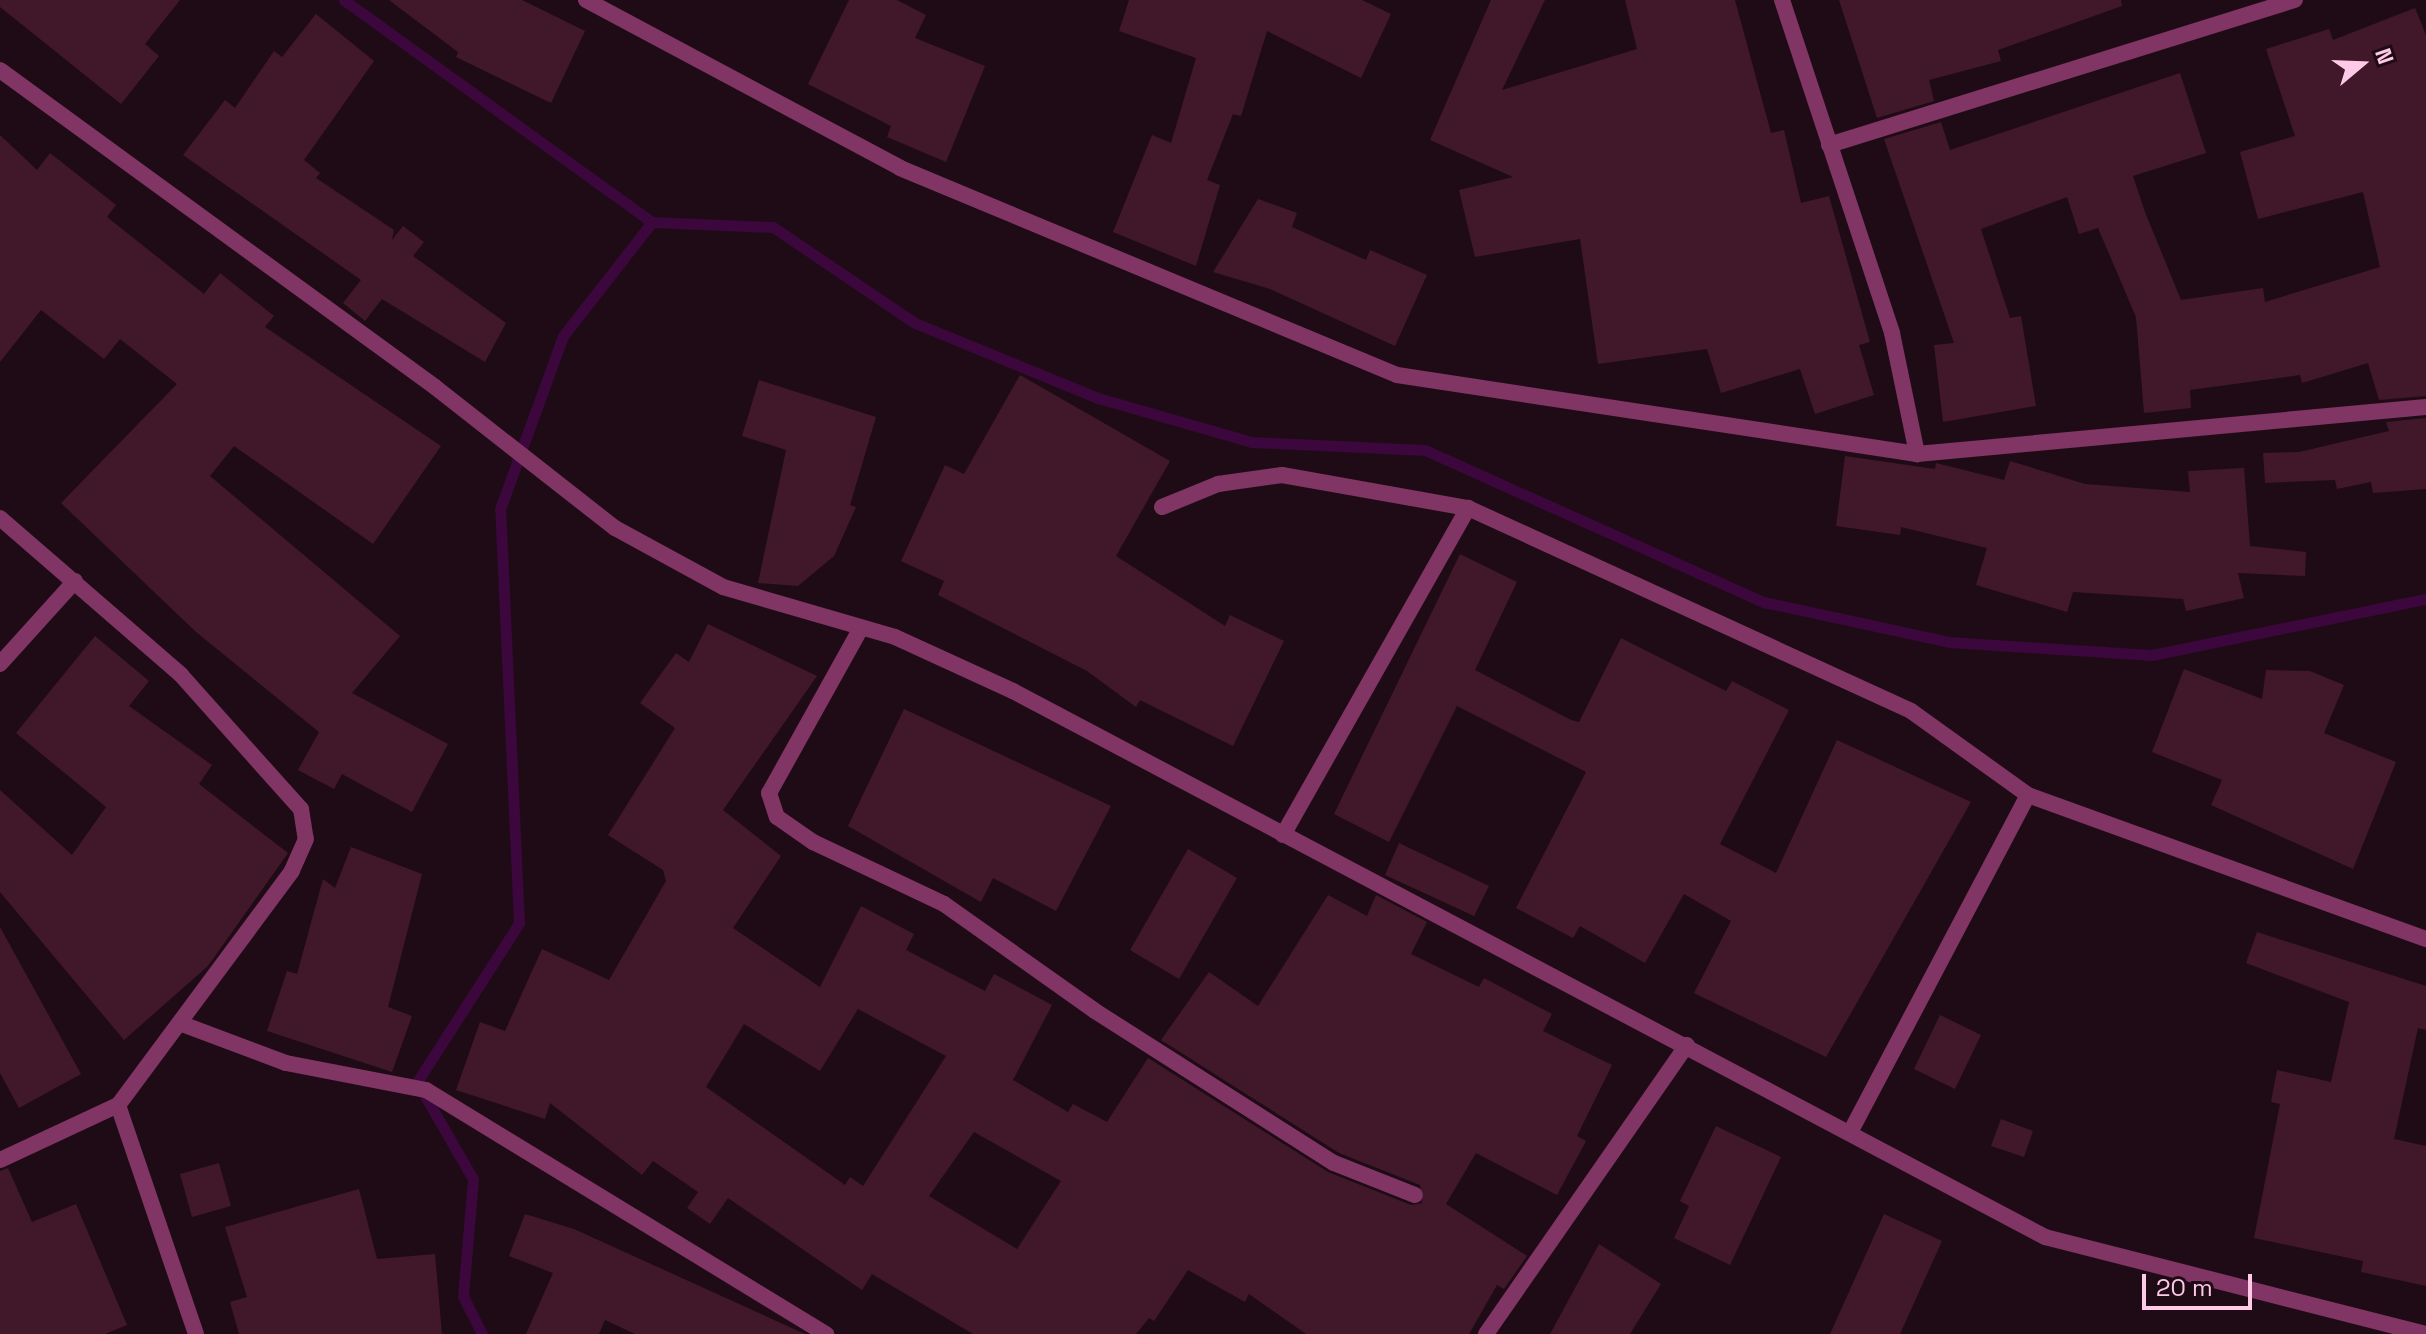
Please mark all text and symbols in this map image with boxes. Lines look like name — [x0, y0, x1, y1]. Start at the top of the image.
north arrow — [2322, 24, 2402, 104]
text: N — [2369, 45, 2400, 68]
scale bar — [2146, 1258, 2256, 1308]
text: 20 m — [2156, 1272, 2213, 1303]

